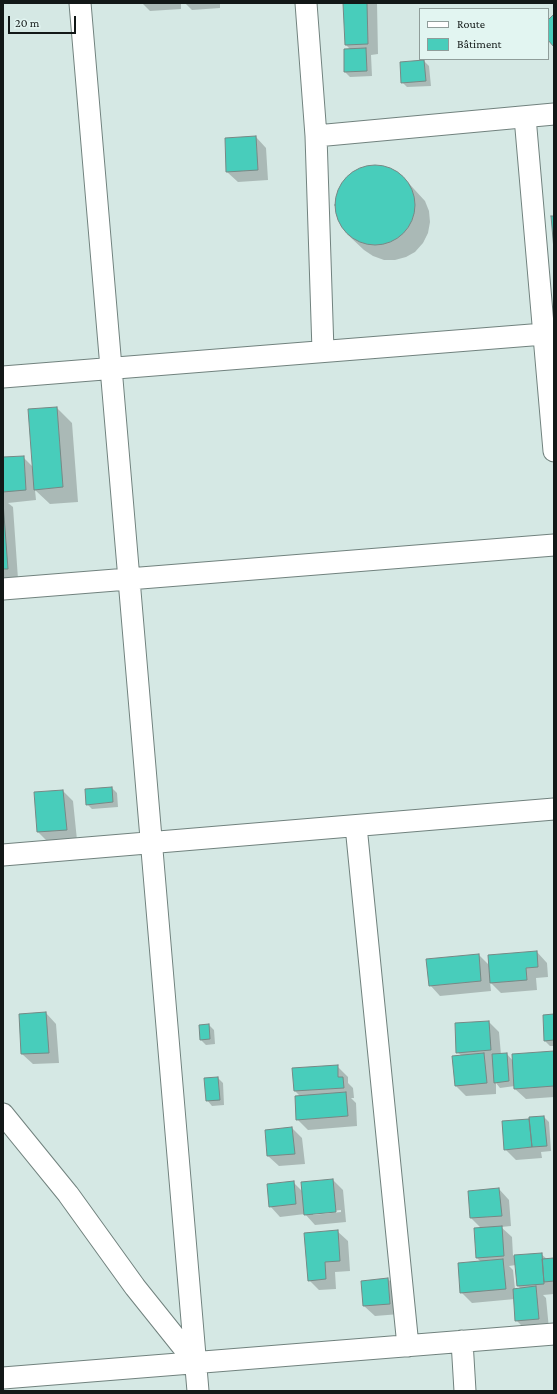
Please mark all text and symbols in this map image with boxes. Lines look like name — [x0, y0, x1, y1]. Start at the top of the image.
scale bar — [10, 8, 78, 34]
legend — [419, 8, 549, 60]
text: 20 m — [15, 16, 39, 30]
text: Route — [457, 17, 485, 31]
text: Bâtiment — [457, 37, 502, 51]

